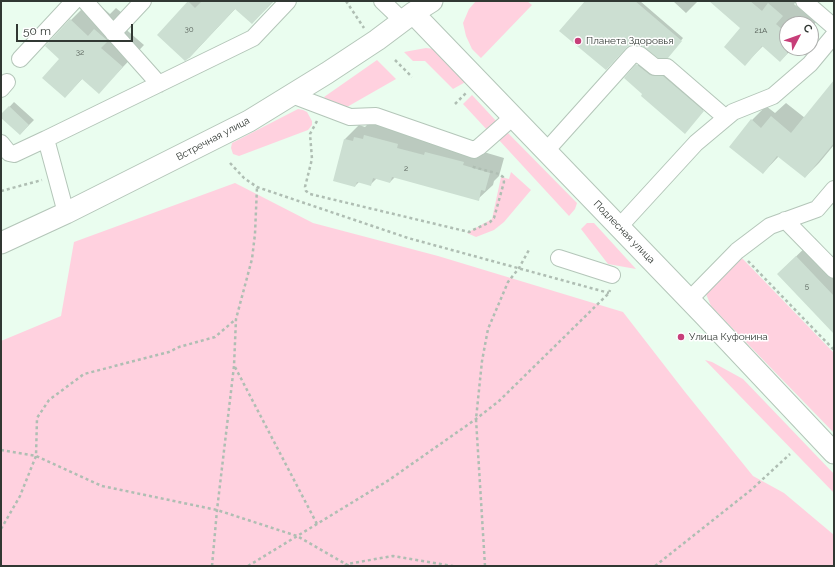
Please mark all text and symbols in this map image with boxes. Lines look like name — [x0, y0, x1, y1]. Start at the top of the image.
scale bar — [18, 16, 135, 42]
north arrow — [779, 16, 819, 56]
text: С — [800, 21, 815, 36]
text: 50 m — [23, 24, 51, 38]
house number: 30 — [184, 25, 194, 35]
house number: 21А — [755, 26, 767, 36]
place label: Планета Здоровья — [586, 35, 673, 47]
marker: Планета Здоровья — [573, 36, 583, 46]
house number: 32 — [76, 48, 84, 58]
street label: Встречная улица — [174, 115, 252, 163]
house number: 2 — [404, 164, 408, 174]
street label: Подлесная улица — [591, 198, 657, 266]
house number: 5 — [805, 282, 809, 292]
place label: Улица Куфонина — [689, 331, 768, 343]
marker: Улица Куфонина — [676, 332, 686, 342]

